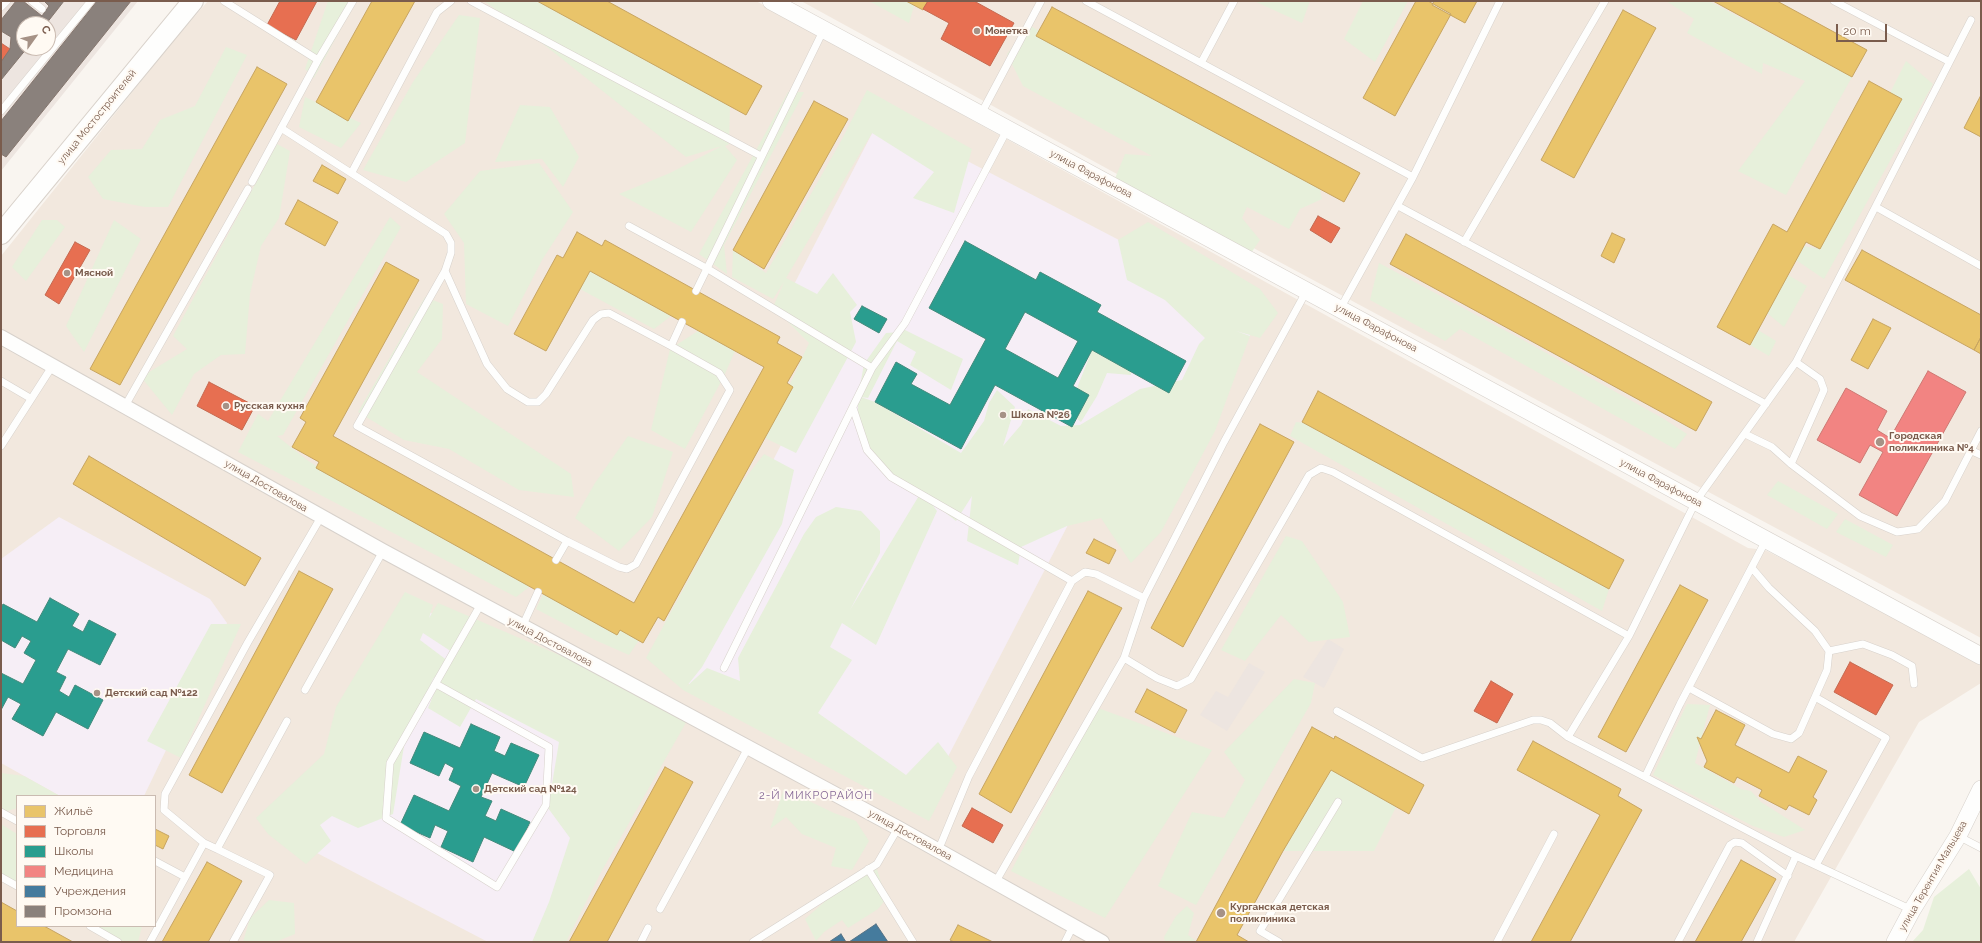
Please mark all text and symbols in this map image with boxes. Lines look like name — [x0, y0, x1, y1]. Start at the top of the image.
north arrow — [16, 16, 56, 56]
scale bar — [1838, 16, 1889, 42]
text: С — [38, 23, 53, 36]
text: 20 m — [1843, 24, 1871, 38]
place label: Монетка — [985, 25, 1028, 37]
marker: Монетка — [972, 26, 982, 36]
street label: улица Мостостроителей — [55, 67, 139, 167]
street label: улица Фарафонова — [1048, 147, 1134, 201]
place label: Мясной — [75, 267, 113, 279]
marker: Мясной — [62, 268, 72, 278]
street label: улица Фарафонова — [1333, 301, 1419, 355]
place label: Русская кухня — [234, 400, 304, 412]
marker: Русская кухня — [221, 401, 231, 411]
place label: Школа №26 — [1011, 409, 1070, 421]
marker: Школа №26 — [998, 410, 1008, 420]
place label: Городская поликлиника №4 — [1889, 430, 1974, 454]
marker: Городская поликлиника №4 — [1874, 436, 1886, 448]
street label: улица Фарафонова — [1618, 456, 1704, 510]
street label: улица Достовалова — [222, 457, 310, 515]
street label: улица Достовалова — [506, 615, 594, 669]
place label: Детский сад №122 — [105, 687, 198, 699]
marker: Детский сад №122 — [92, 688, 102, 698]
place label: Детский сад №124 — [484, 783, 577, 795]
marker: Детский сад №124 — [471, 784, 481, 794]
district label: 2-Й МИКРОРАЙОН — [759, 789, 873, 803]
legend — [16, 795, 156, 927]
text: Жильё — [54, 804, 93, 818]
street label: улица Достовалова — [866, 807, 954, 863]
street label: улица Терентия Мальцева — [1897, 819, 1969, 933]
text: Торговля — [54, 824, 106, 838]
text: Школы — [54, 844, 93, 858]
text: Медицина — [54, 864, 113, 878]
text: Учреждения — [54, 884, 126, 898]
place label: Курганская детская поликлиника — [1230, 901, 1329, 924]
text: Промзона — [54, 904, 112, 918]
marker: Курганская детская поликлиника — [1215, 907, 1227, 919]

